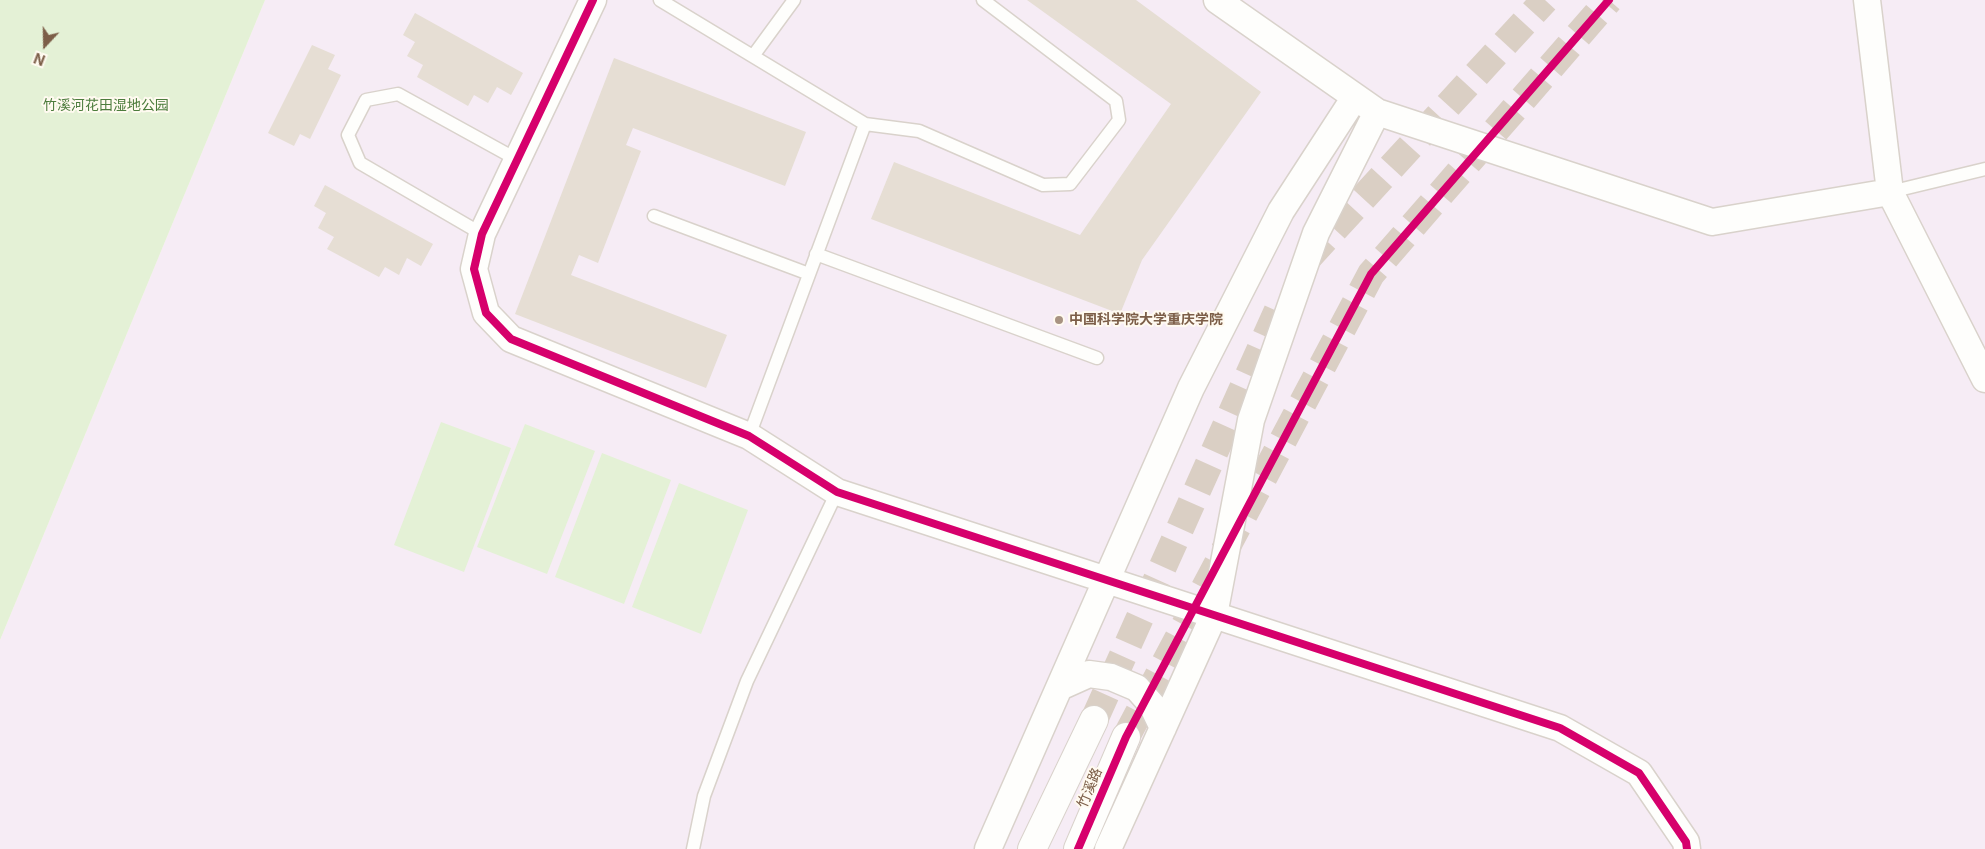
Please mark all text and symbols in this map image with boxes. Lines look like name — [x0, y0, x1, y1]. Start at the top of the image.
north arrow — [20, 20, 70, 70]
text: N — [31, 50, 47, 69]
park label: 竹溪河花田湿地公园 — [43, 98, 169, 114]
place label: 中国科学院大学重庆学院 — [1069, 312, 1223, 328]
marker: 中国科学院大学重庆学院 — [1053, 314, 1065, 326]
street label: 竹溪路 — [1074, 765, 1106, 811]

